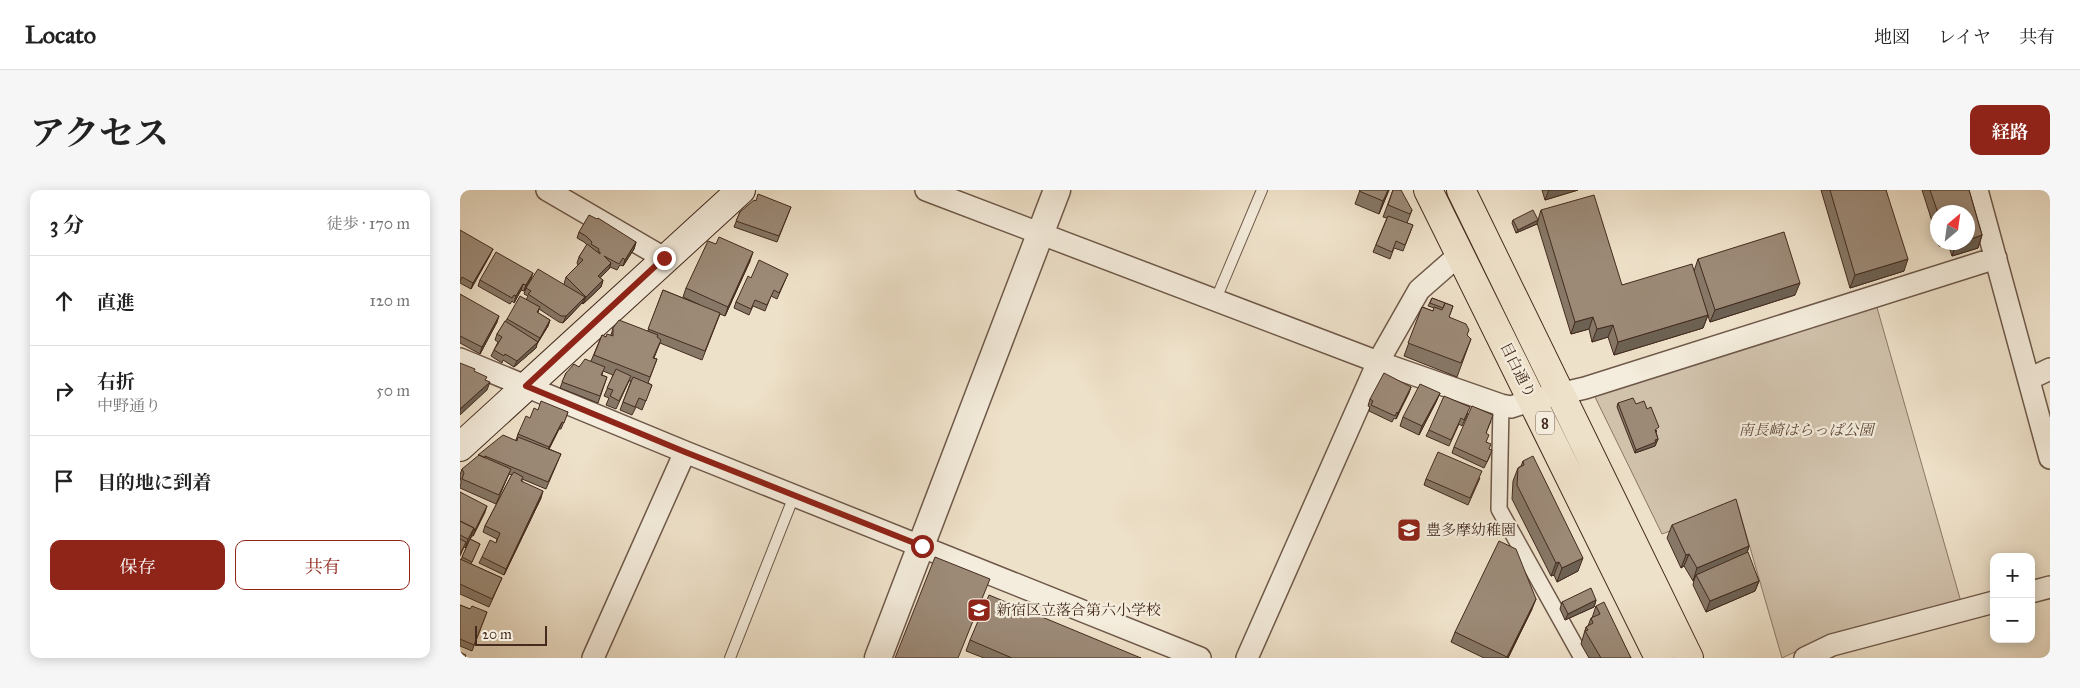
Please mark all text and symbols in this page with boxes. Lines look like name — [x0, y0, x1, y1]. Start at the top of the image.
text: Locato — [25, 20, 96, 50]
text: 地図 — [1874, 26, 1910, 48]
text: レイヤ — [1938, 26, 1991, 48]
text: 共有 — [2019, 26, 2055, 48]
button: 経路 — [1970, 105, 2050, 155]
text: アクセス — [30, 112, 169, 155]
north arrow — [1930, 205, 1975, 250]
text: 3 分 — [50, 212, 84, 238]
text: 徒歩 · 170 m — [327, 214, 410, 233]
route end — [653, 247, 676, 270]
icon: ahead — [50, 287, 78, 315]
text: 直進 — [97, 291, 135, 314]
text: 120 m — [370, 291, 410, 310]
street label: 目白通り — [1496, 339, 1540, 401]
text: 右折 — [97, 370, 135, 393]
icon: right — [50, 377, 78, 405]
text: 50 m — [376, 381, 410, 400]
text: 中野通り — [97, 396, 161, 415]
road number: 8 — [1536, 412, 1554, 434]
park label: 南長崎はらっぱ公園 — [1738, 421, 1876, 439]
icon: arrive — [50, 467, 78, 495]
text: 目的地に到着 — [97, 471, 211, 494]
school or university icon: 豊多摩幼稚園 — [1396, 517, 1422, 543]
place label: 豊多摩幼稚園 — [1426, 521, 1516, 539]
route start — [911, 535, 934, 558]
button: 保存 — [50, 540, 225, 590]
button: 共有 — [235, 540, 410, 590]
map controls — [1990, 553, 2035, 643]
button: + — [1990, 553, 2035, 598]
school or university icon: 新宿区立落合第六小学校 — [966, 597, 992, 623]
button: − — [1990, 598, 2035, 643]
place label: 新宿区立落合第六小学校 — [996, 601, 1161, 619]
scale bar — [475, 623, 548, 646]
text: 20 m — [482, 626, 512, 643]

